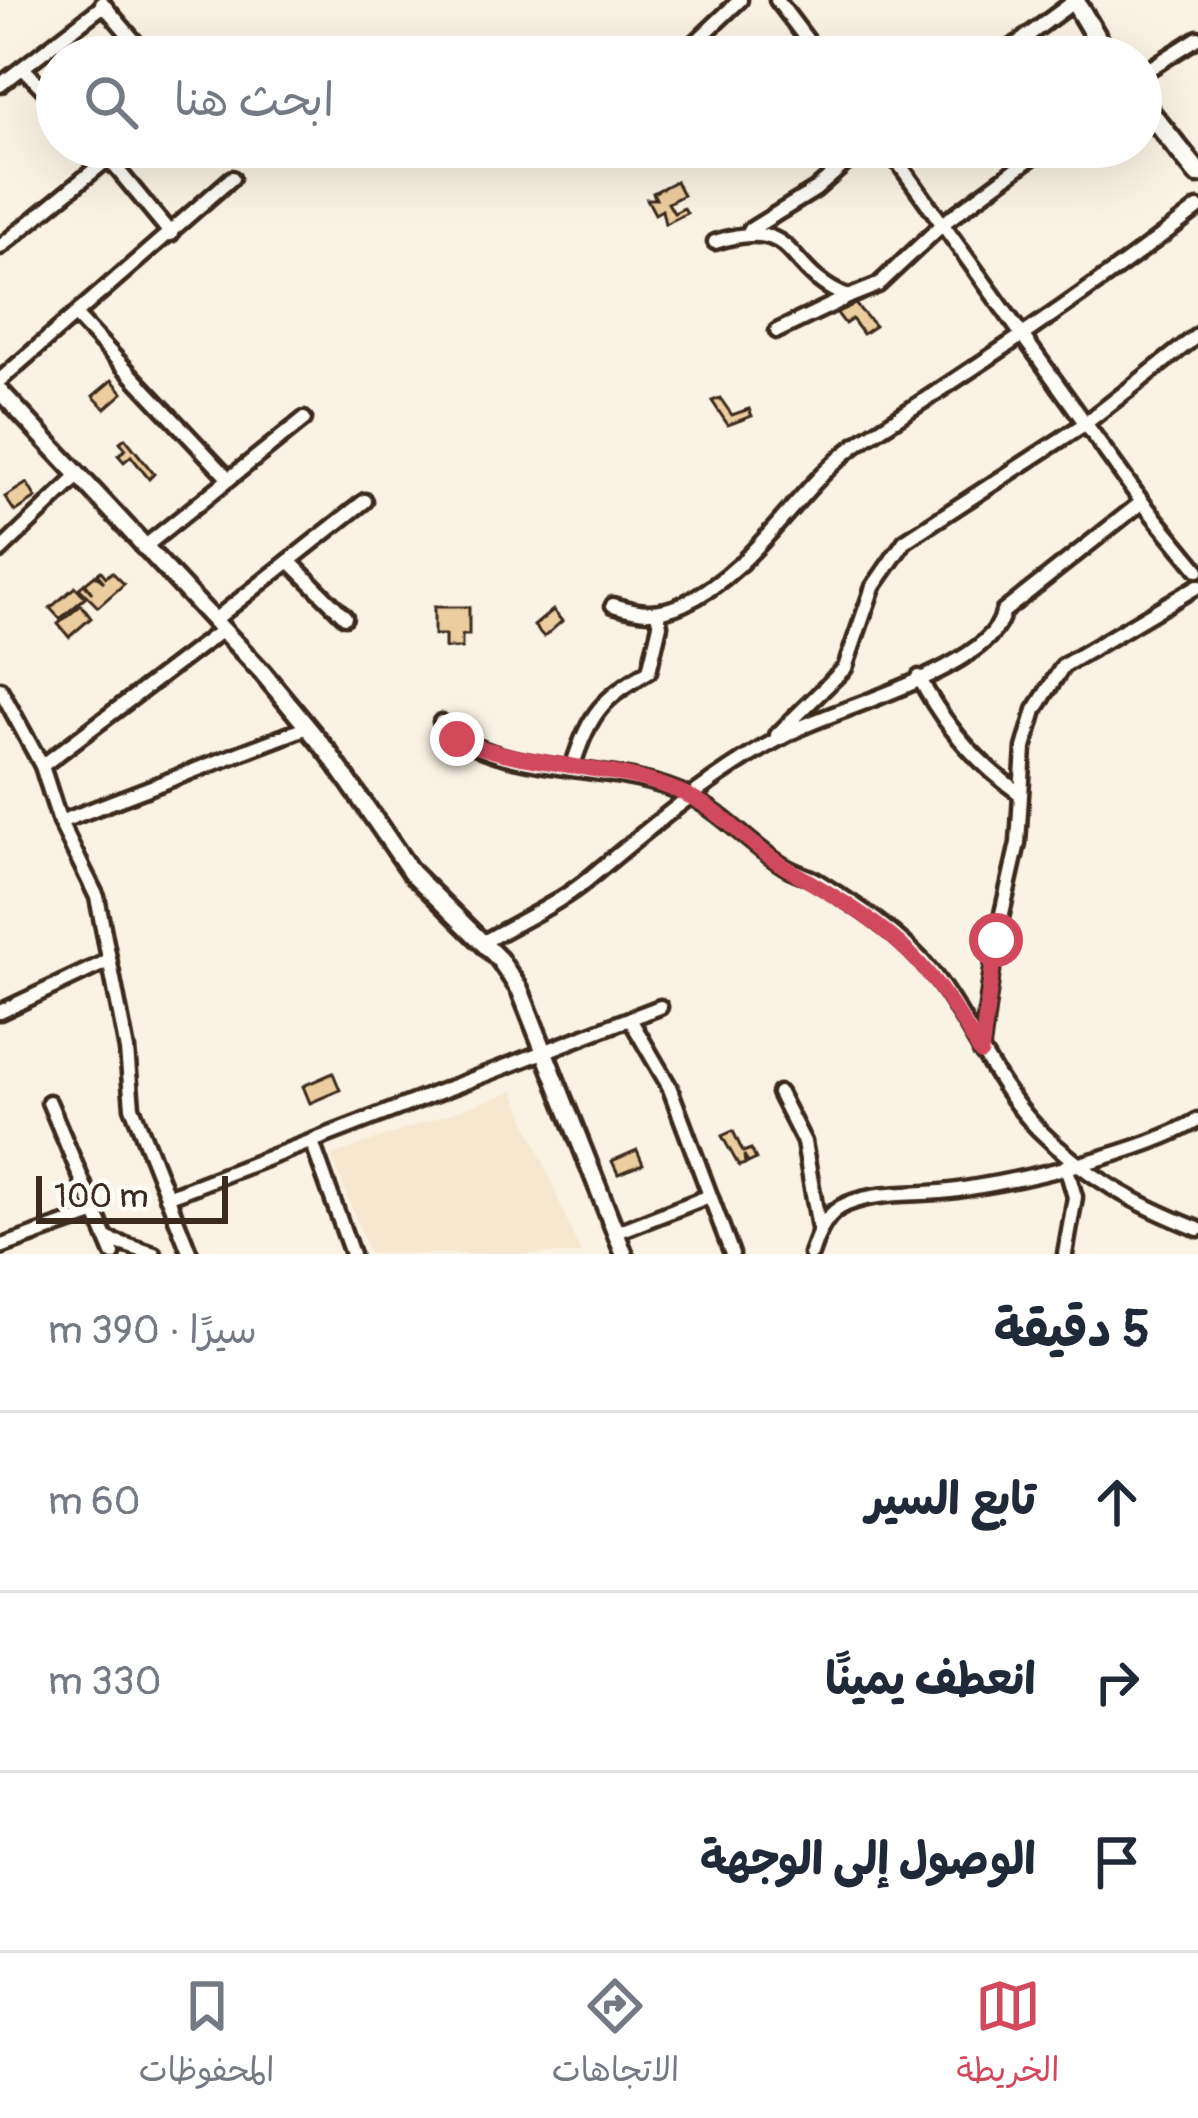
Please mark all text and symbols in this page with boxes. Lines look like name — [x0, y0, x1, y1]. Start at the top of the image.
search box — [36, 36, 1162, 168]
icon: search — [78, 69, 144, 135]
text: ابحث هنا — [174, 73, 334, 129]
route end — [430, 712, 484, 766]
route start — [969, 913, 1023, 967]
scale bar — [36, 1170, 228, 1223]
text: 100 m — [54, 1176, 148, 1217]
text: 5 دقيقة — [994, 1298, 1150, 1362]
text: سيرًا · 390 m — [48, 1306, 257, 1355]
icon: ahead — [1084, 1469, 1150, 1535]
text: تابع السير — [866, 1472, 1036, 1528]
text: 60 m — [48, 1477, 140, 1526]
icon: right — [1084, 1649, 1150, 1715]
text: انعطف يمينًا — [825, 1652, 1036, 1708]
text: 330 m — [48, 1657, 161, 1706]
icon: arrive — [1084, 1829, 1150, 1895]
text: الوصول إلى الوجهة — [700, 1832, 1036, 1888]
tab: المحفوظات — [139, 1973, 275, 2099]
tab: الاتجاهات — [552, 1973, 679, 2099]
tab: الخريطة — [956, 1973, 1059, 2099]

